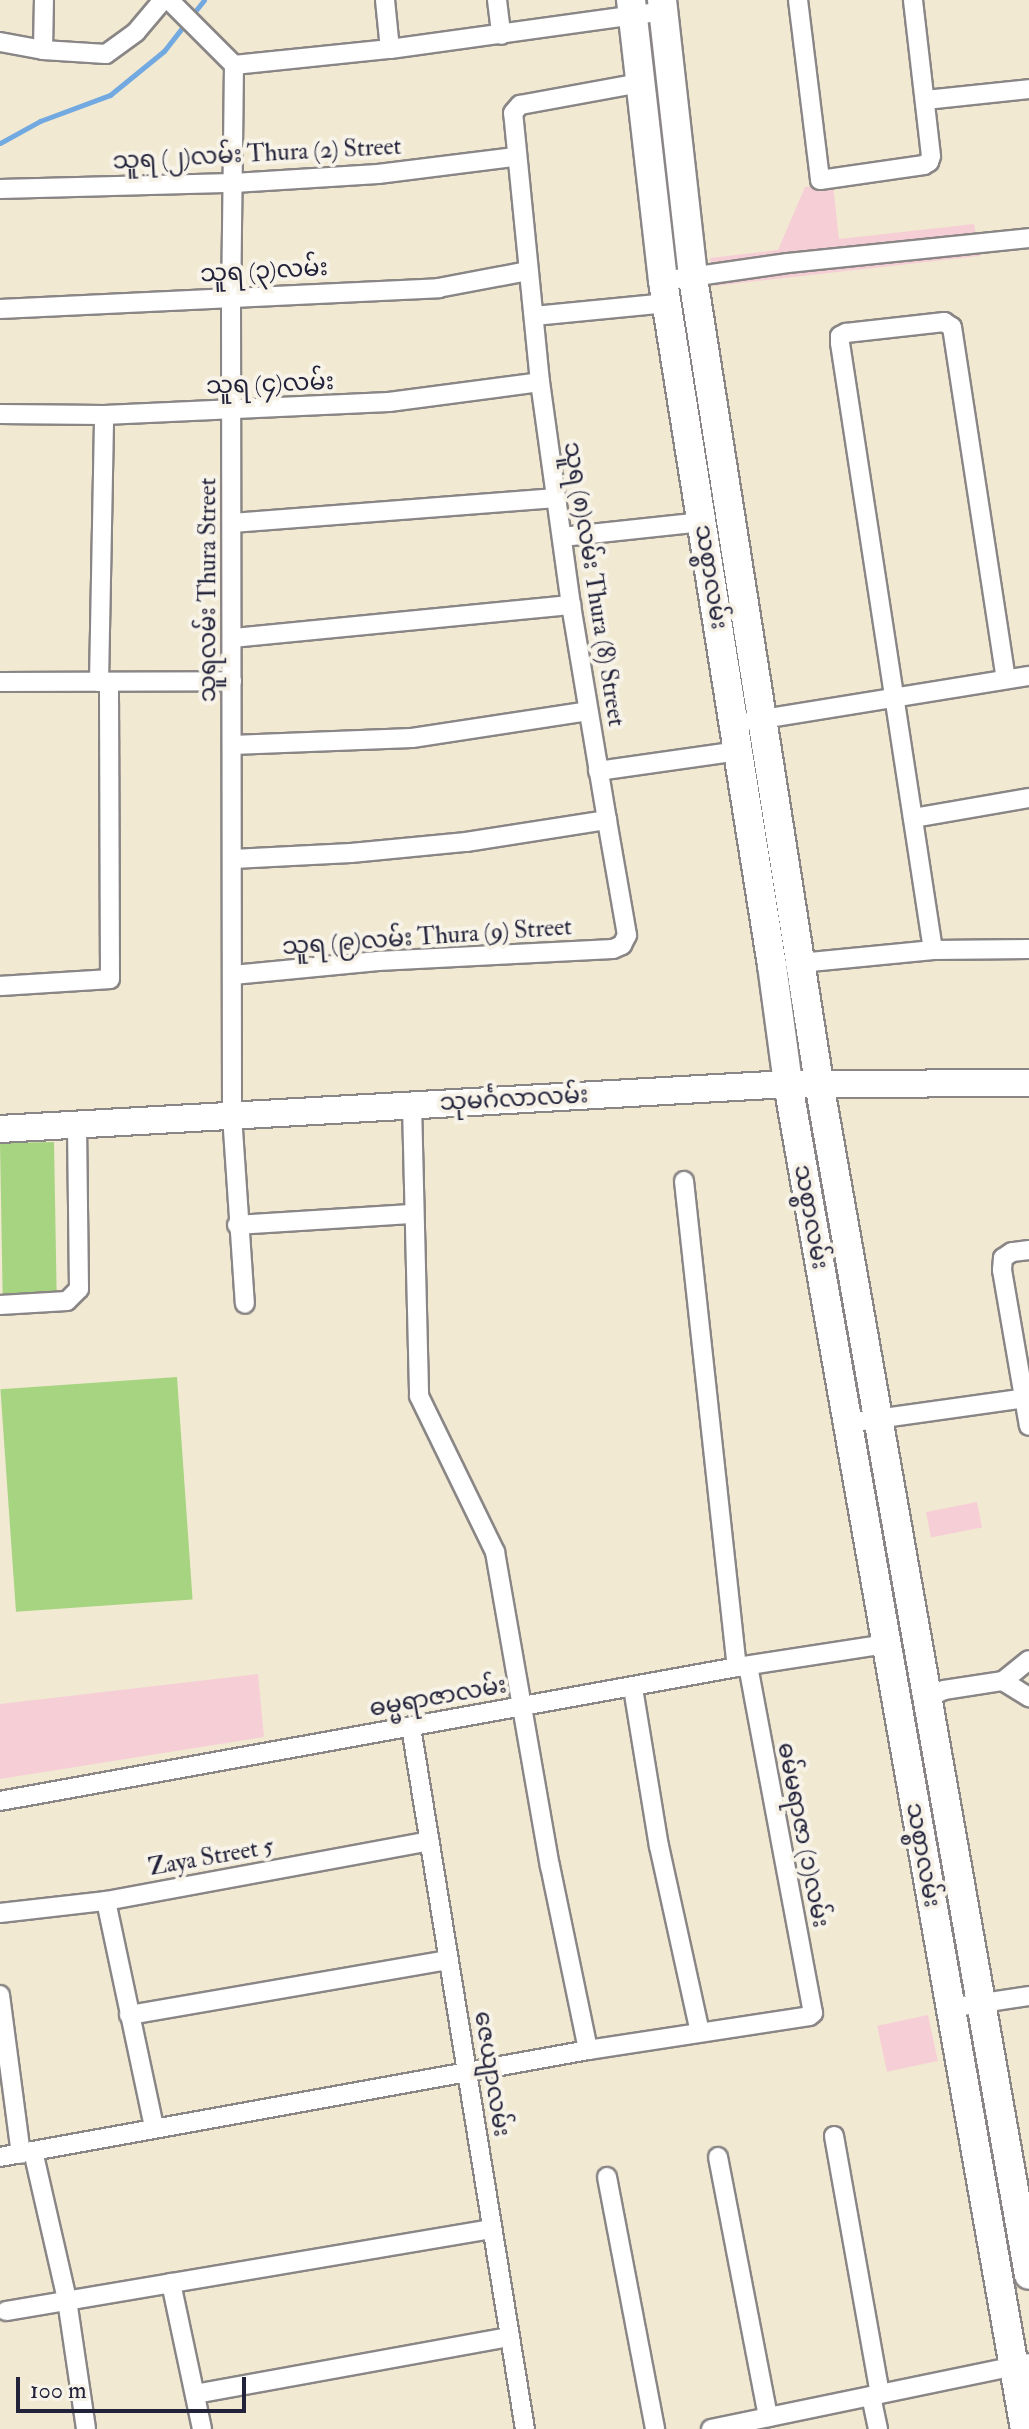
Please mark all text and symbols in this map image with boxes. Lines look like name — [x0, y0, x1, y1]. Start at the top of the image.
street label: သူရ (၂)လမ်း Thura (2) Street — [112, 132, 402, 176]
street label: သူရ (၃)လမ်း — [199, 253, 329, 289]
street label: သူရ (၄)လမ်း — [205, 367, 335, 401]
street label: သူရ (၈)လမ်း Thura (8) Street — [557, 440, 631, 728]
street label: သူရလမ်း Thura Street — [194, 478, 222, 702]
street label: သစ္စာလမ်း — [689, 523, 733, 631]
street label: သူရ (၉)လမ်း Thura (9) Street — [281, 913, 573, 961]
street label: သုမင်္ဂလာလမ်း — [439, 1081, 589, 1117]
street label: သစ္စာလမ်း — [788, 1162, 834, 1272]
street label: ဓမ္မရာဇာလမ်း — [367, 1671, 509, 1723]
street label: ဓမ်မရာဇာ (၁)လမ်း — [771, 1740, 835, 1930]
street label: သစ္စာလမ်း — [900, 1800, 946, 1910]
street label: Zaya Street 5 — [146, 1832, 276, 1882]
street label: ဇေယျာလမ်း — [468, 2009, 516, 2139]
scale bar — [20, 2361, 250, 2411]
text: 100 m — [30, 2375, 87, 2406]

